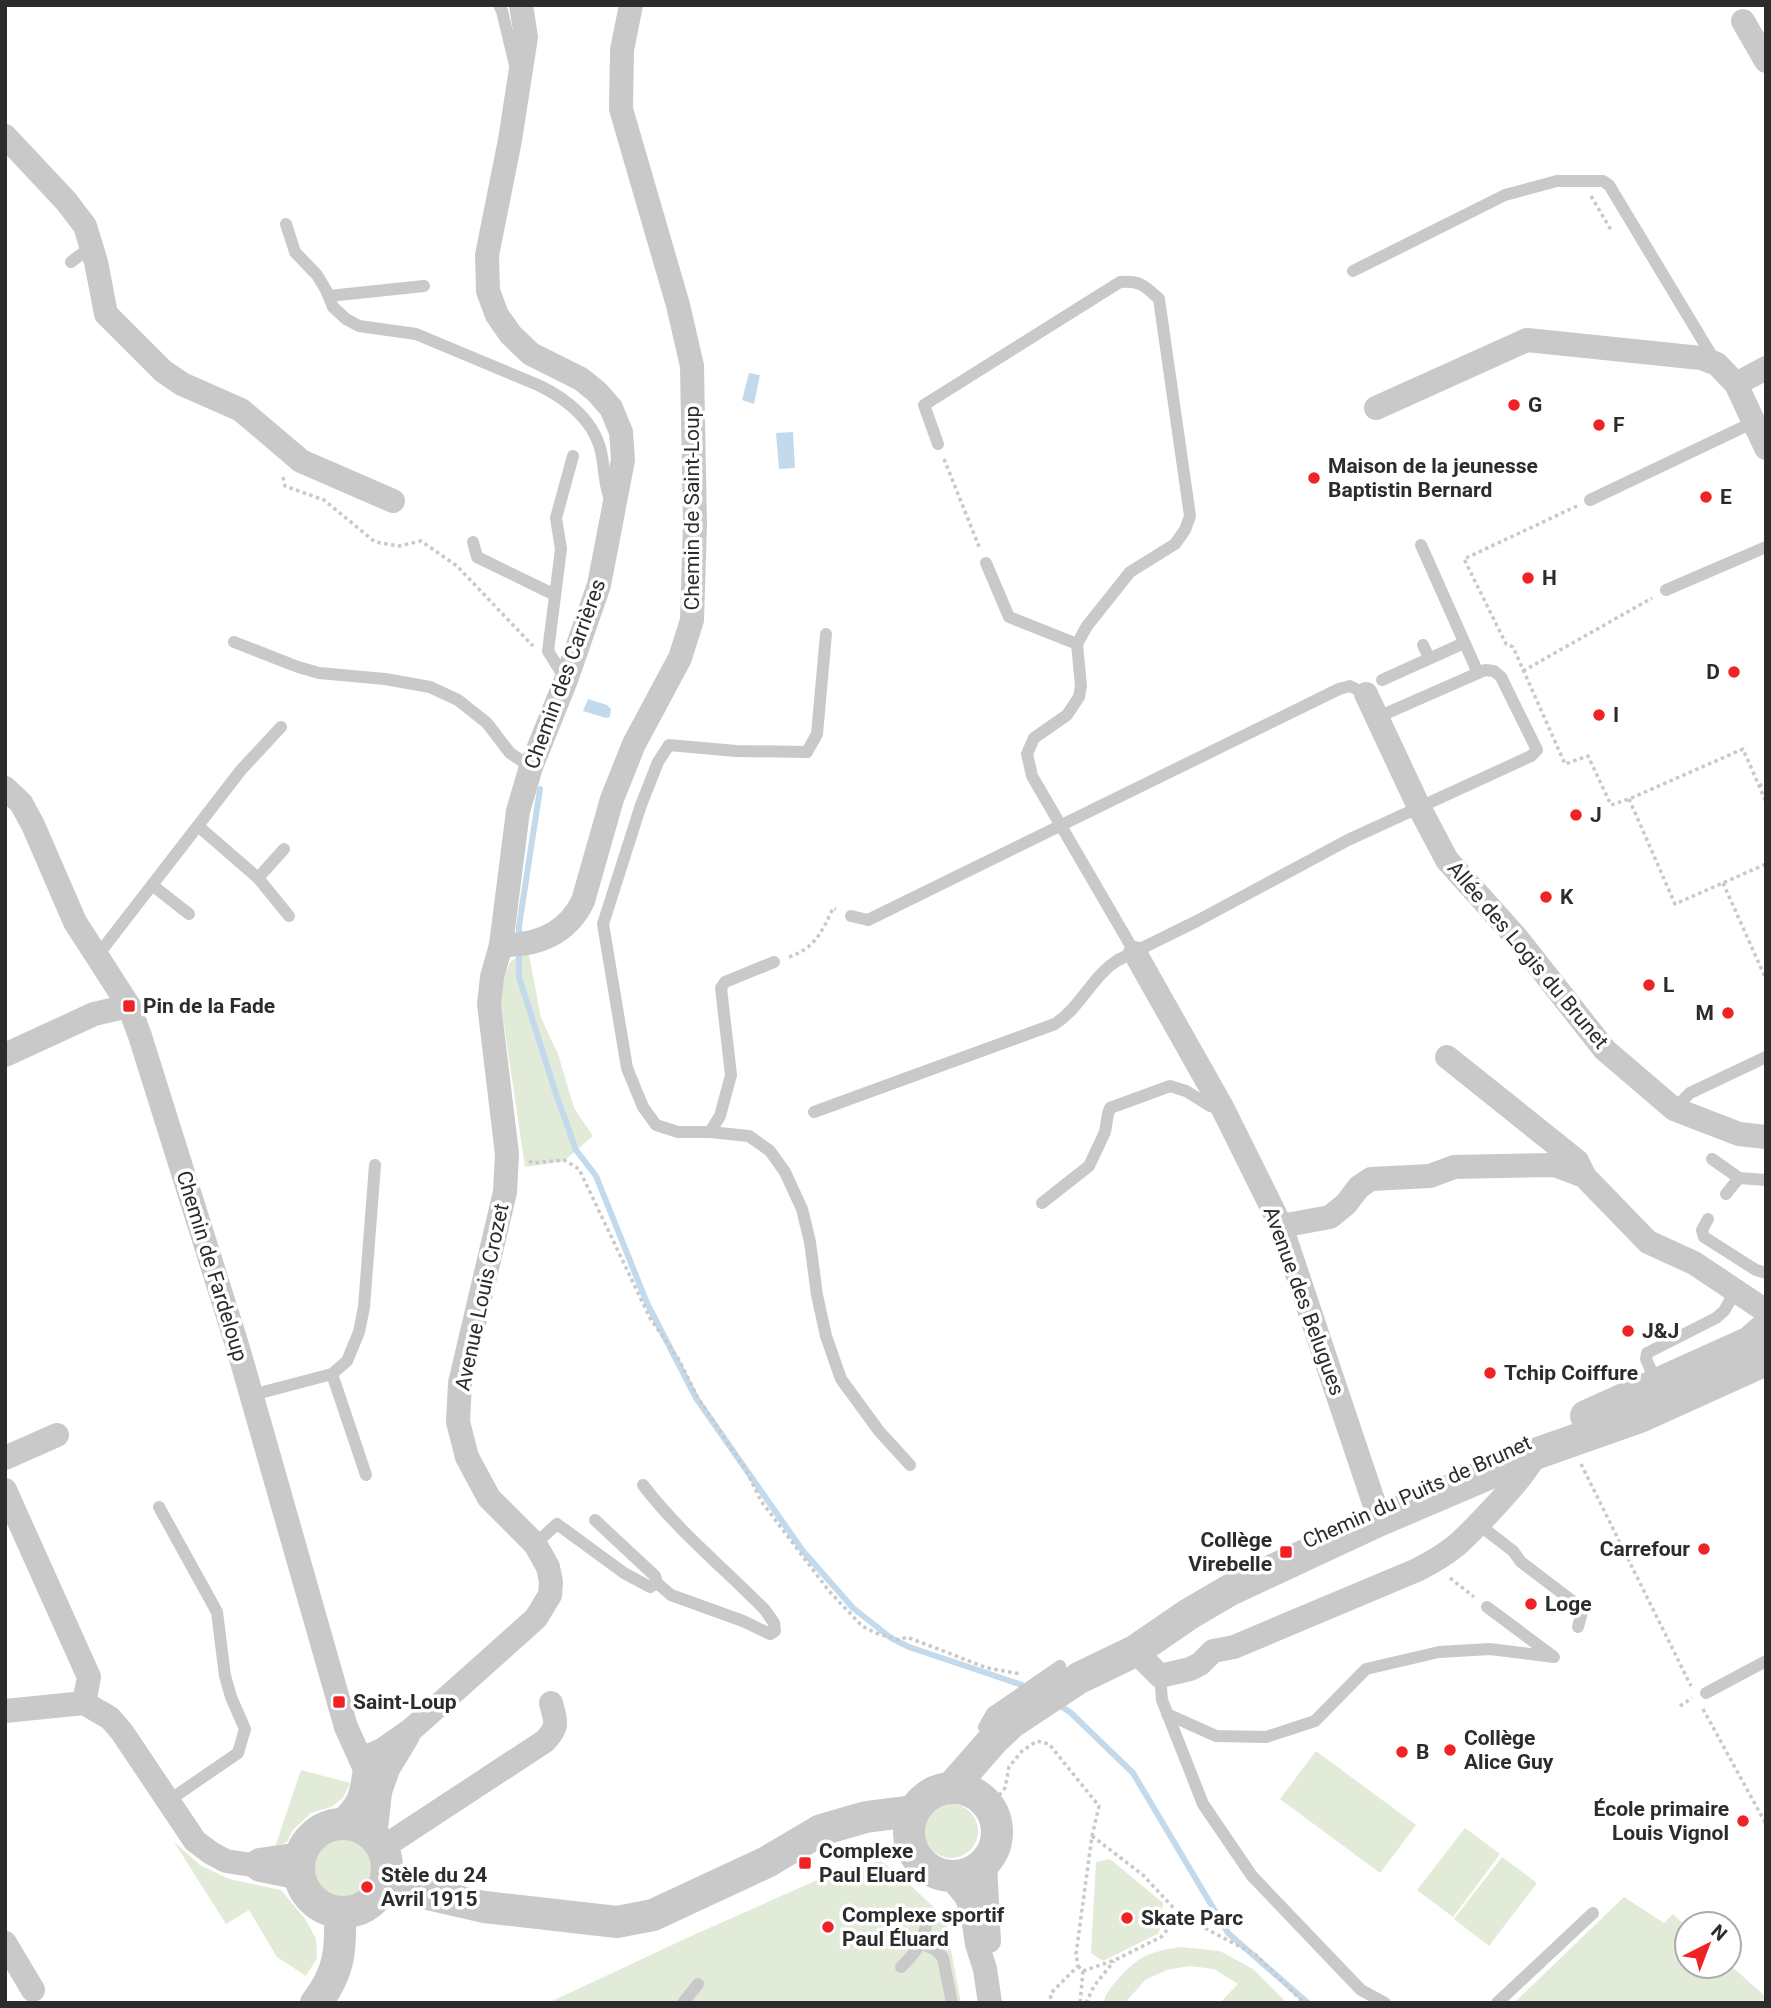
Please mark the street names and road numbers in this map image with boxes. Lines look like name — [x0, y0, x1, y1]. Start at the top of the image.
street label: Chemin de Saint-Loup — [680, 406, 704, 610]
street label: Chemin des Carrières — [519, 576, 611, 772]
street label: Allée des Logis du Brunet — [1443, 857, 1613, 1053]
street label: Chemin de Fardeloup — [172, 1168, 252, 1364]
street label: Avenue Louis Crozet — [450, 1201, 514, 1393]
street label: Avenue des Belugues — [1259, 1203, 1349, 1399]
street label: Chemin du Puits de Brunet — [1299, 1431, 1535, 1553]

